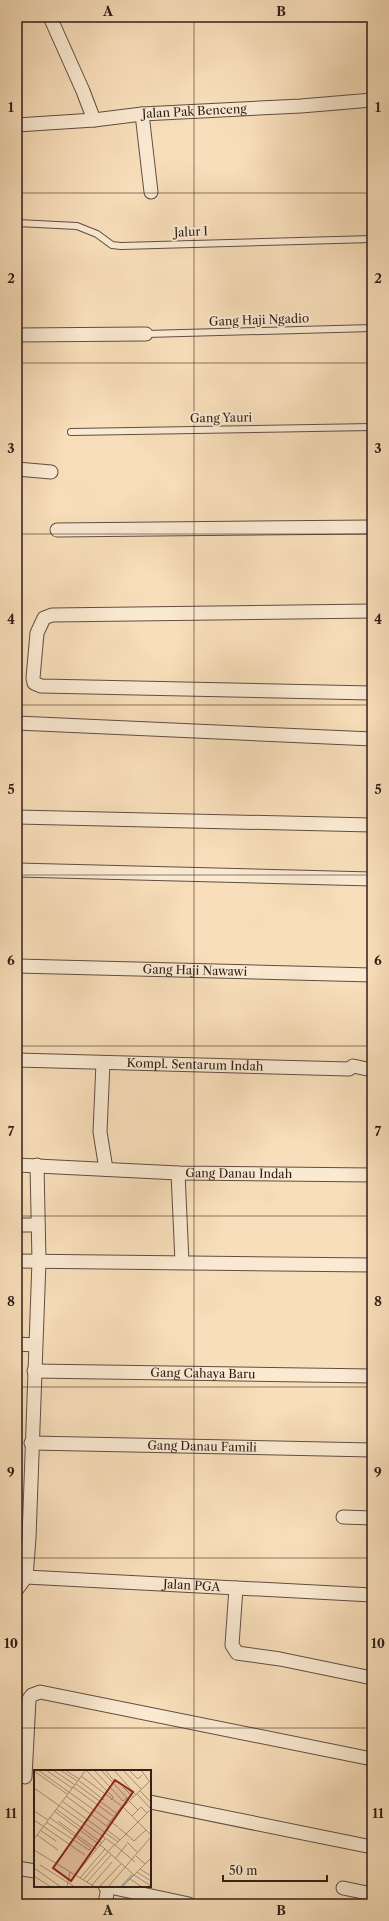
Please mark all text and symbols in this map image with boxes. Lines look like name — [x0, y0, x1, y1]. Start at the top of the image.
text: A — [102, 3, 114, 19]
text: B — [276, 3, 286, 19]
text: 1 — [8, 99, 14, 115]
text: 1 — [375, 99, 381, 115]
street label: Jalan Pak Benceng — [140, 101, 248, 121]
street label: Jalur I — [172, 223, 208, 240]
text: 2 — [7, 270, 15, 286]
text: 2 — [374, 270, 382, 286]
street label: Gang Haji Ngadio — [209, 310, 309, 329]
street label: Gang Yauri — [190, 409, 253, 426]
text: 3 — [7, 440, 15, 456]
text: 3 — [374, 440, 382, 456]
text: 4 — [7, 611, 15, 627]
text: 4 — [374, 611, 382, 627]
text: 5 — [7, 781, 15, 797]
text: 5 — [374, 781, 382, 797]
text: 6 — [7, 952, 15, 968]
text: 6 — [374, 952, 382, 968]
street label: Gang Haji Nawawi — [142, 961, 248, 979]
street label: Kompl. Sentarum Indah — [126, 1055, 264, 1074]
text: 7 — [8, 1123, 15, 1139]
text: 7 — [375, 1123, 382, 1139]
street label: Gang Danau Indah — [185, 1165, 293, 1181]
text: 8 — [7, 1293, 15, 1309]
text: 8 — [374, 1293, 382, 1309]
street label: Gang Cahaya Baru — [150, 1365, 256, 1381]
street label: Gang Danau Famili — [147, 1437, 257, 1455]
text: 9 — [7, 1464, 15, 1480]
text: 9 — [374, 1464, 382, 1480]
street label: Jalan PGA — [161, 1576, 222, 1594]
text: 10 — [4, 1635, 18, 1651]
text: 10 — [371, 1635, 385, 1651]
inset map — [34, 1770, 151, 1887]
text: 11 — [5, 1805, 17, 1821]
text: 11 — [372, 1805, 384, 1821]
scale bar — [223, 1857, 327, 1883]
text: 50 m — [229, 1863, 258, 1878]
text: A — [102, 1902, 114, 1918]
text: B — [276, 1902, 286, 1918]

